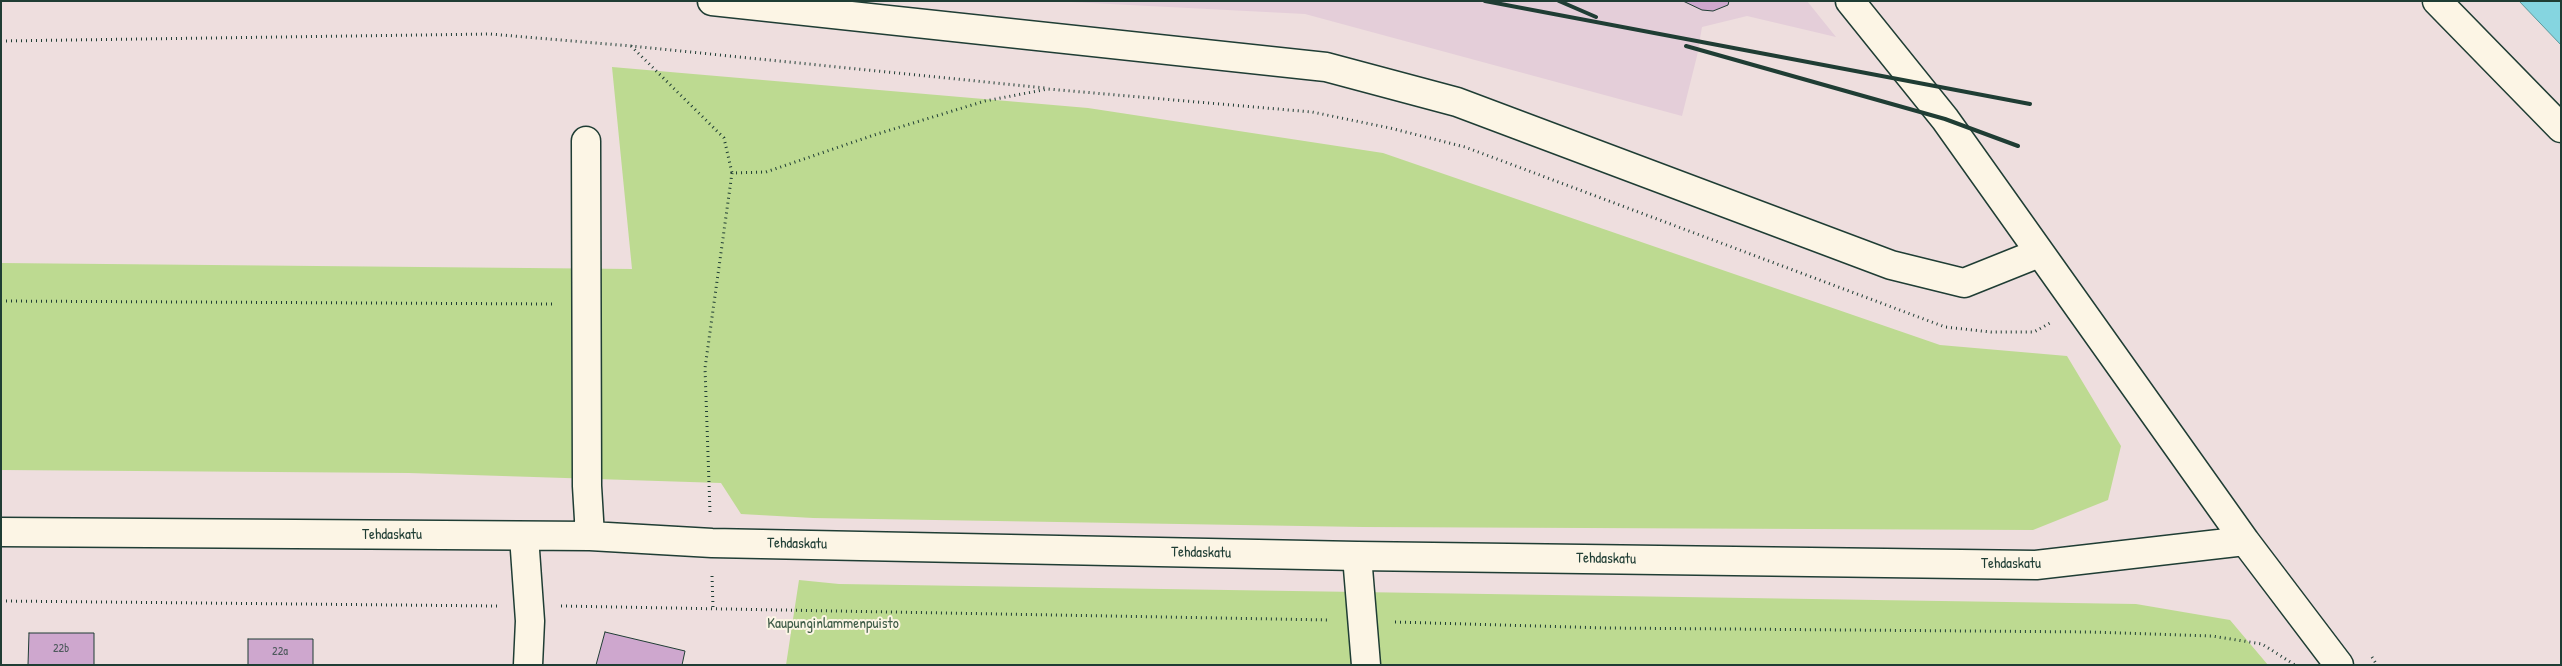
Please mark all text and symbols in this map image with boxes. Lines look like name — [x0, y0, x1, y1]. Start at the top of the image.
street label: Tehdaskatu — [362, 526, 422, 544]
street label: Tehdaskatu — [767, 534, 827, 554]
street label: Tehdaskatu — [1171, 543, 1231, 563]
street label: Tehdaskatu — [1576, 549, 1636, 569]
street label: Tehdaskatu — [1981, 555, 2041, 573]
park label: Kaupunginlammenpuisto — [767, 615, 899, 633]
house number: 22b — [53, 642, 69, 656]
house number: 22a — [272, 645, 288, 659]

